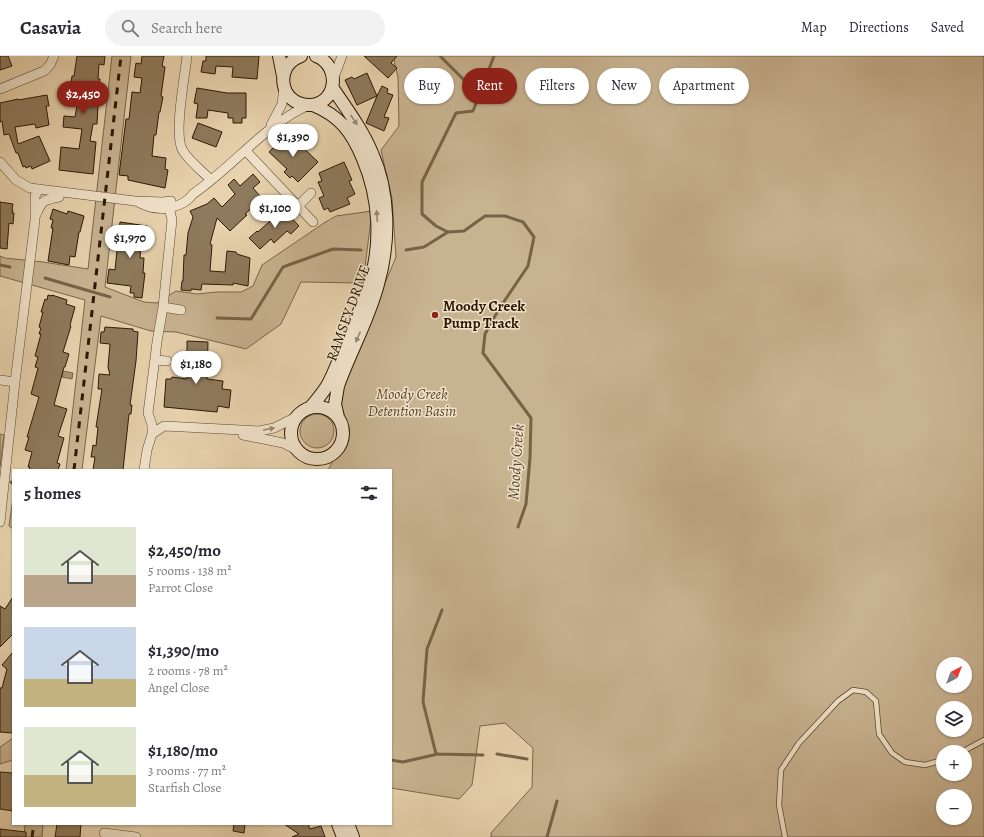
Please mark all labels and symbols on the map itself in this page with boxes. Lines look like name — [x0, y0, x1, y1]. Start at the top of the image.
pin: $2,450 — [50, 81, 116, 115]
one-way arrow — [350, 114, 357, 126]
pin: $1,390 — [260, 124, 326, 158]
pin: $1,100 — [242, 195, 308, 229]
one-way arrow — [373, 210, 380, 222]
pin: $1,970 — [97, 225, 163, 259]
street label: RAMSEY DRIVE — [321, 262, 375, 364]
place label: Moody Creek Pump Track — [443, 296, 525, 333]
marker: Moody Creek Pump Track — [430, 310, 440, 320]
one-way arrow — [355, 331, 361, 342]
pin: $1,180 — [163, 351, 229, 385]
park label: Moody Creek Detention Basin — [368, 384, 456, 421]
water label: Moody Creek — [502, 423, 530, 501]
one-way arrow — [263, 425, 275, 431]
north arrow — [936, 657, 972, 693]

